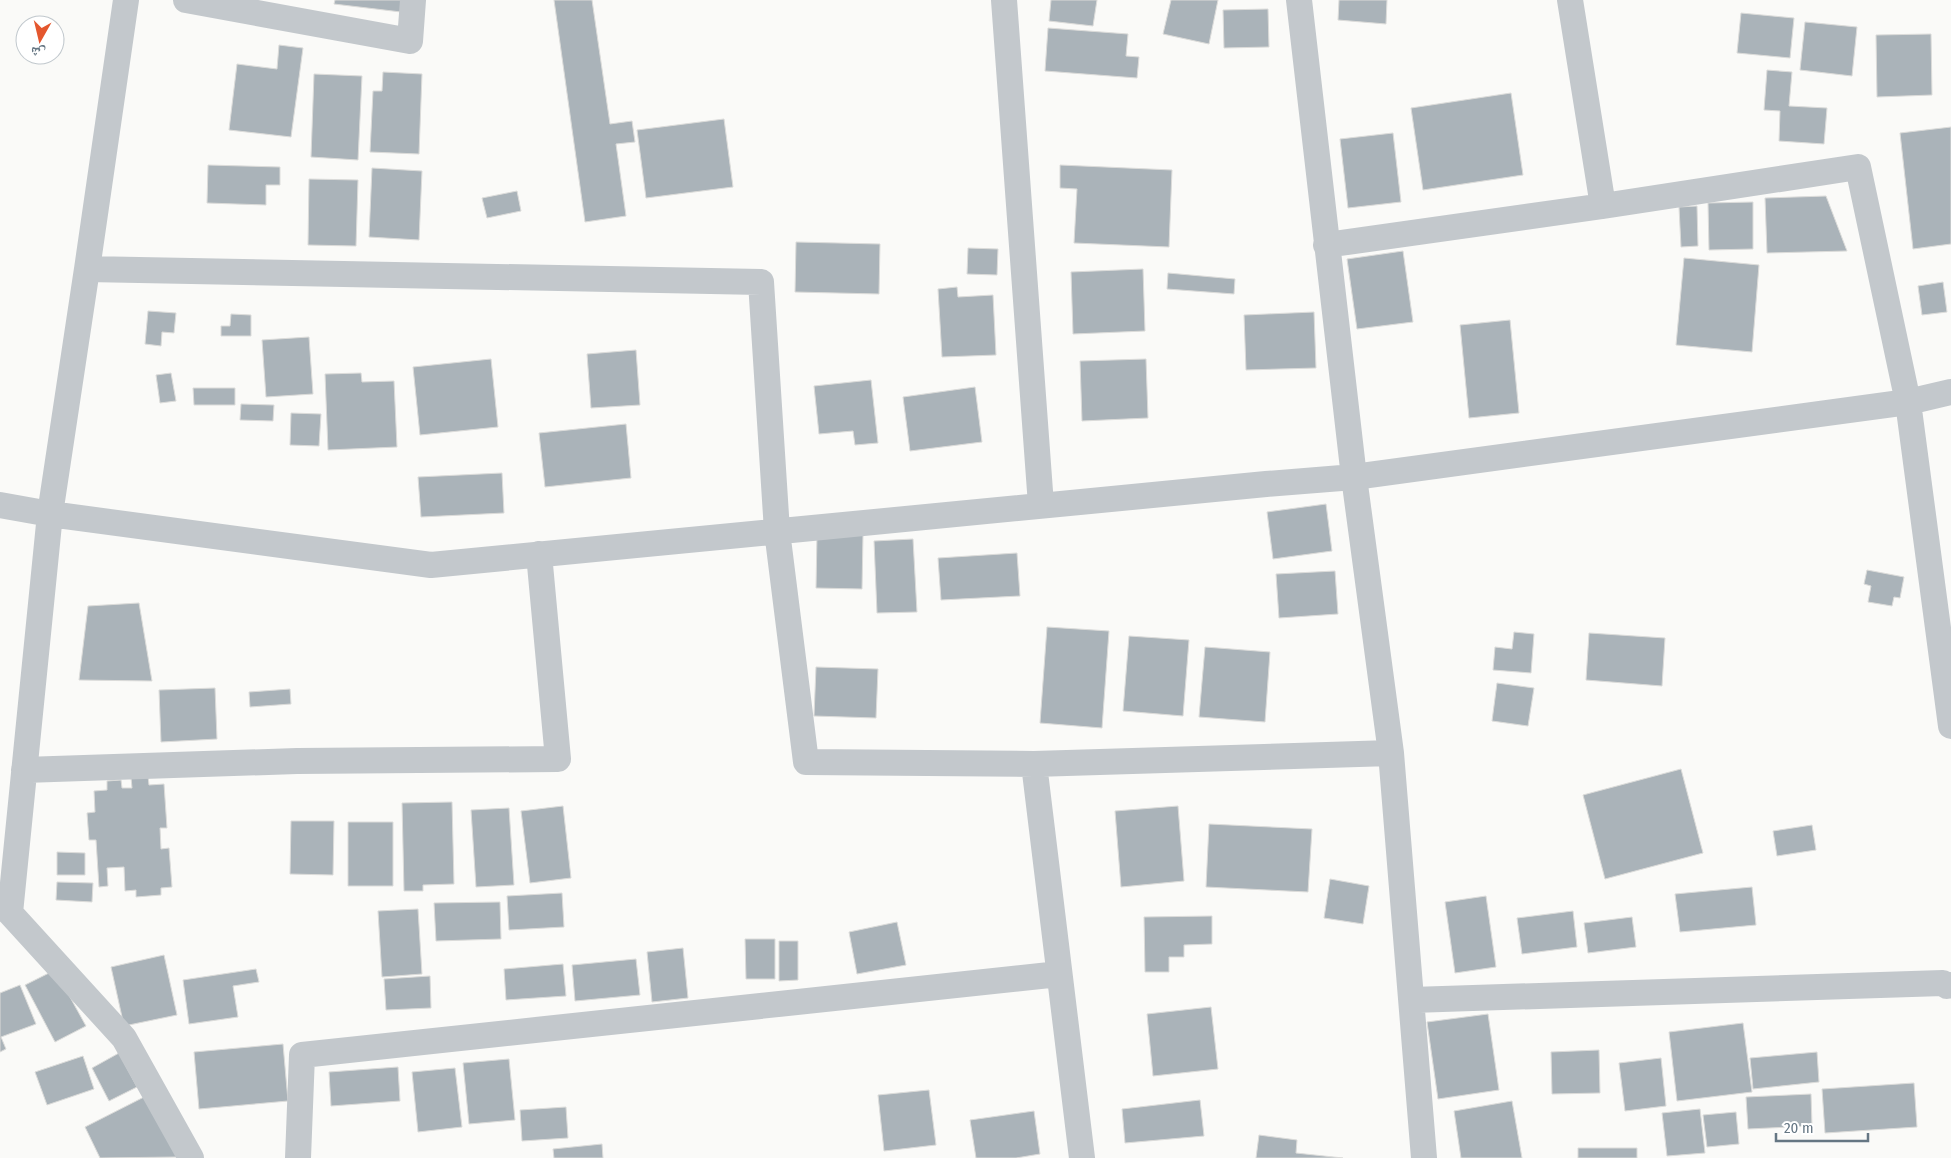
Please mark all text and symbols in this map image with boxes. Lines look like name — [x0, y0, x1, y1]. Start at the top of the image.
north arrow — [15, 15, 65, 65]
text: ش — [30, 43, 47, 62]
scale bar — [1776, 1110, 1868, 1142]
text: 20 m — [1784, 1119, 1814, 1137]

